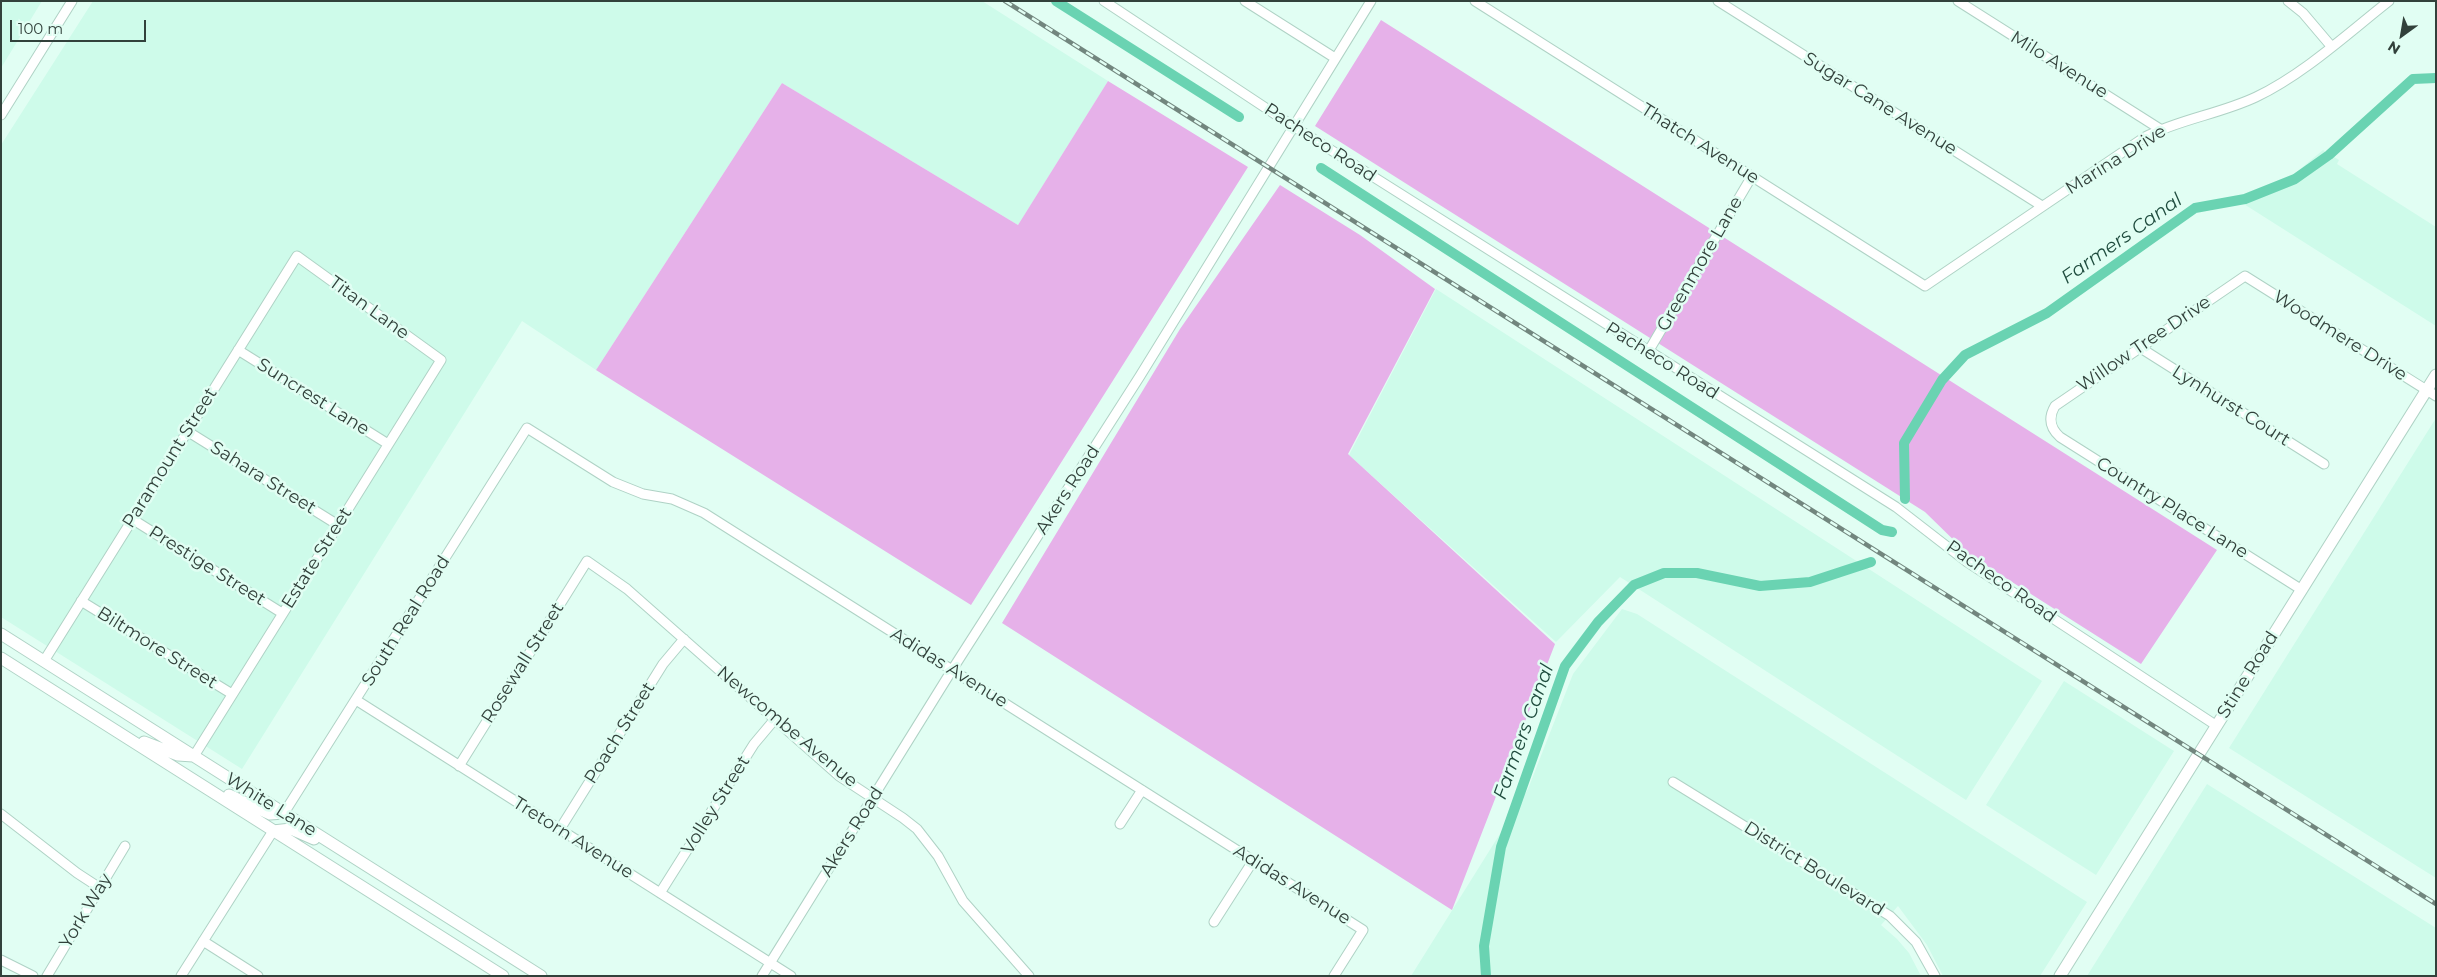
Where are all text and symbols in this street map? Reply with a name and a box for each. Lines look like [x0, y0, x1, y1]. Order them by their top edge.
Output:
scale bar [12, 10, 149, 42]
north arrow [2377, 10, 2427, 60]
text: 100 m [18, 19, 63, 38]
street label: Milo Avenue [2006, 26, 2112, 104]
text: N [2384, 37, 2404, 58]
street label: Sugar Cane Avenue [1799, 48, 1961, 160]
street label: Pacheco Road [1260, 99, 1380, 187]
street label: Thatch Avenue [1637, 99, 1763, 189]
street label: Marina Drive [2062, 121, 2170, 199]
water label: Farmers Canal [2057, 189, 2187, 289]
street label: Greenmore Lane [1653, 193, 1747, 335]
street label: Titan Lane [325, 272, 413, 344]
street label: Woodmere Drive [2269, 286, 2411, 386]
street label: Willow Tree Drive [2073, 291, 2215, 397]
street label: Pacheco Road [1601, 318, 1723, 404]
street label: Suncrest Lane [253, 354, 373, 440]
street label: Lynhurst Court [2168, 361, 2294, 451]
street label: Paramount Street [118, 384, 222, 532]
street label: Sahara Street [206, 437, 320, 519]
street label: Akers Road [1031, 441, 1105, 539]
street label: Country Place Lane [2092, 452, 2252, 564]
street label: Estate Street [277, 503, 357, 613]
street label: Prestige Street [145, 521, 269, 611]
street label: Pacheco Road [1942, 536, 2060, 628]
street label: South Real Road [357, 552, 455, 690]
street label: Rosewall Street [477, 598, 569, 728]
street label: Biltmore Street [93, 602, 221, 694]
street label: Adidas Avenue [886, 623, 1012, 713]
street label: Stine Road [2213, 628, 2283, 722]
water label: Farmers Canal [1489, 661, 1559, 803]
street label: Newcombe Avenue [712, 662, 862, 792]
street label: Poach Street [580, 678, 660, 788]
street label: Volley Street [677, 752, 755, 858]
street label: White Lane [221, 768, 321, 842]
street label: Akers Road [816, 783, 888, 881]
street label: Tretorn Avenue [509, 792, 637, 884]
street label: District Boulevard [1740, 817, 1888, 921]
street label: Adidas Avenue [1229, 840, 1355, 930]
street label: York Way [55, 870, 117, 952]

